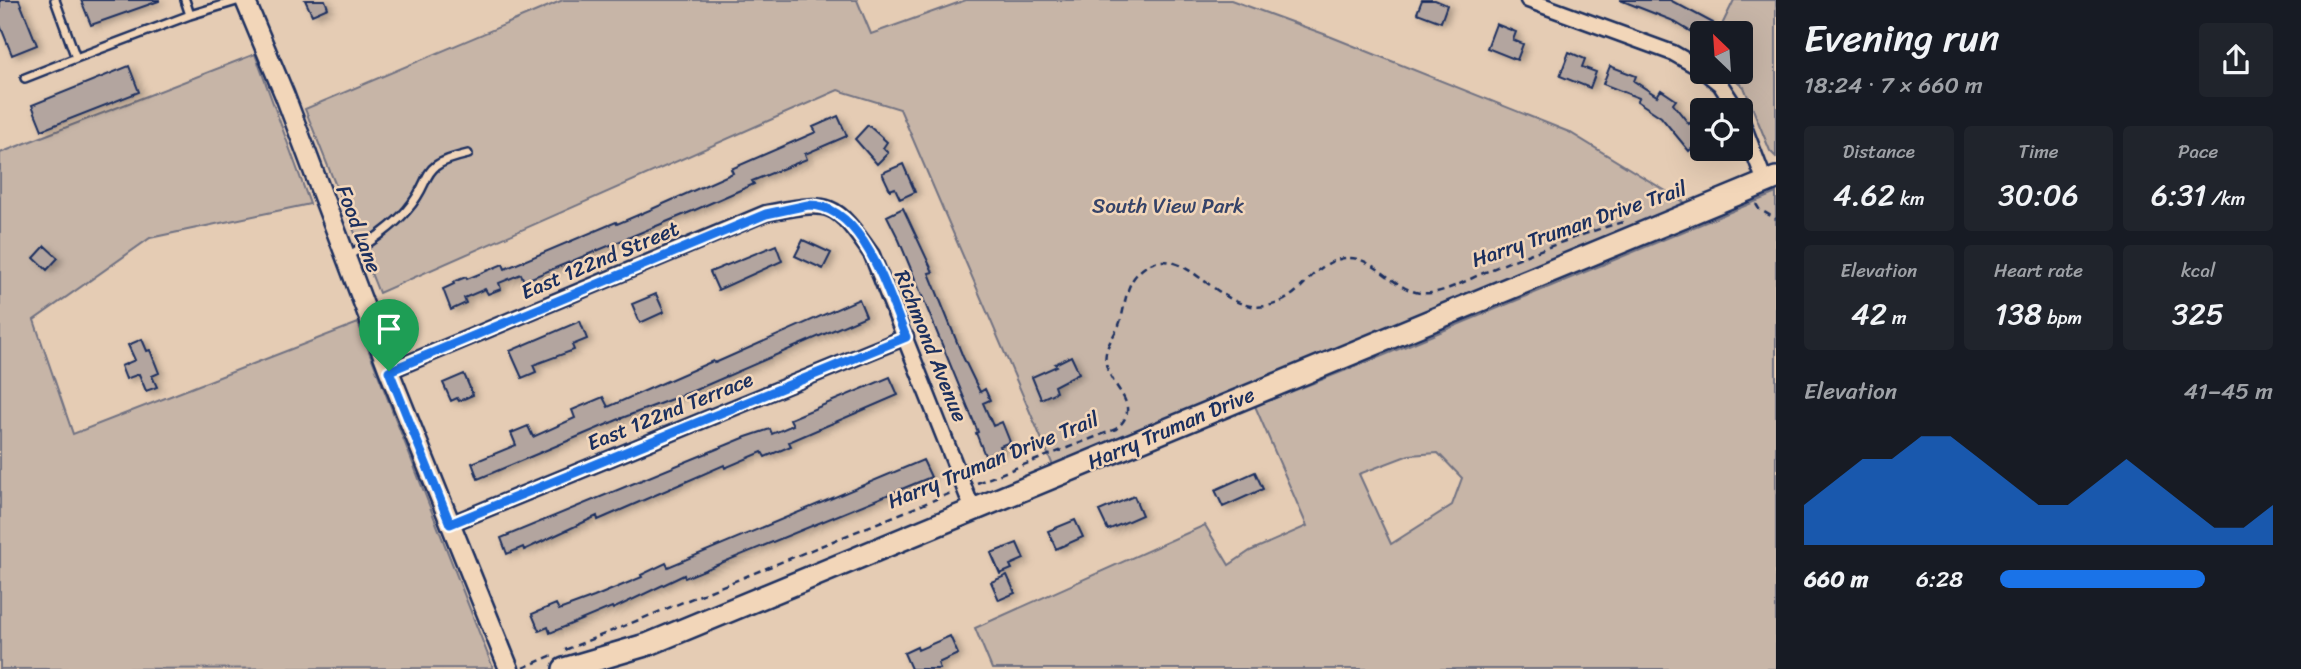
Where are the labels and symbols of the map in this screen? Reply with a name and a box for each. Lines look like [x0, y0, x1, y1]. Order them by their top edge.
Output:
north arrow [1690, 21, 1754, 84]
street label: Harry Truman Drive Trail [1466, 169, 1693, 279]
street label: Food Lane [325, 179, 393, 279]
park label: South View Park [1092, 187, 1244, 225]
street label: East 122nd Street [515, 209, 685, 311]
street label: Richmond Avenue [883, 264, 979, 428]
pin [359, 299, 419, 371]
street label: East 122nd Terrace [581, 360, 759, 462]
street label: Harry Truman Drive [1081, 375, 1261, 480]
street label: Harry Truman Drive Trail [881, 400, 1106, 520]

